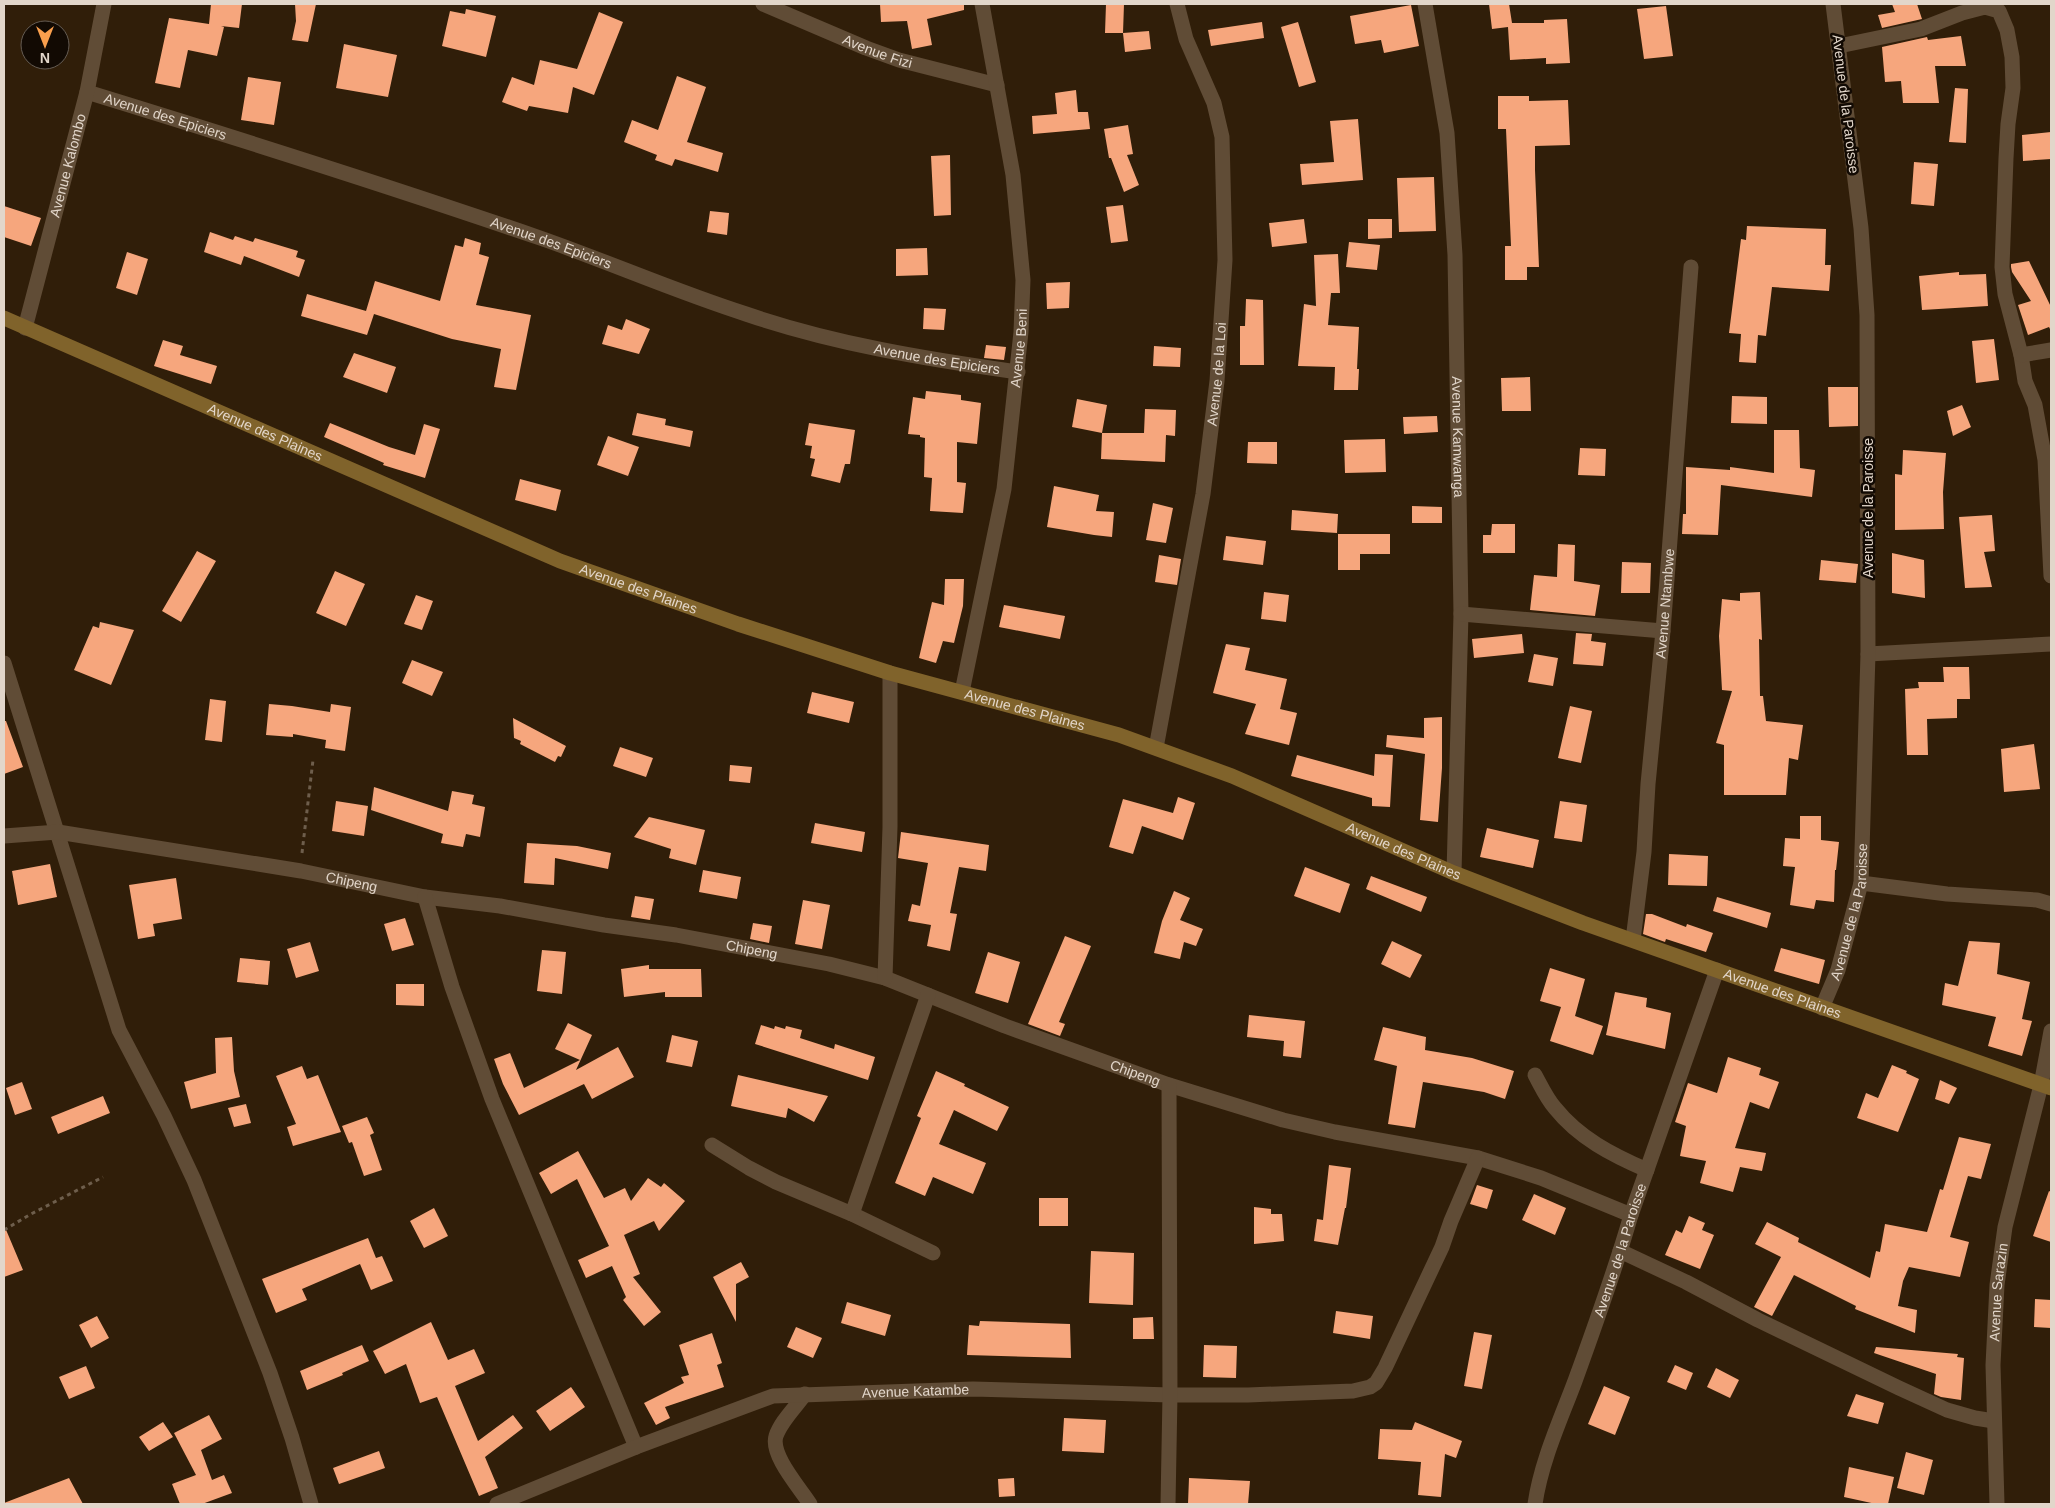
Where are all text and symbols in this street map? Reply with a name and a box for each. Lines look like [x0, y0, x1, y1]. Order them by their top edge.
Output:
north arrow [20, 20, 70, 70]
street label: Avenue Fizi [840, 31, 914, 71]
street label: Avenue de la Paroisse [1830, 34, 1862, 175]
text: N [40, 50, 50, 66]
street label: Avenue des Epiciers [102, 90, 229, 143]
street label: Avenue Kalombo [46, 112, 89, 219]
street label: Avenue des Epiciers [488, 214, 614, 272]
street label: Avenue Beni [1007, 308, 1030, 388]
street label: Avenue de la Loi [1203, 322, 1229, 427]
street label: Avenue des Epiciers [873, 340, 1001, 377]
street label: Avenue Kamwanga [1449, 376, 1467, 498]
street label: Avenue des Plaines [205, 400, 325, 464]
street label: Avenue de la Paroisse [1860, 438, 1876, 578]
street label: Avenue Ntambwe [1652, 548, 1677, 659]
street label: Avenue des Plaines [578, 561, 699, 617]
street label: Avenue des Plaines [963, 686, 1087, 733]
street label: Avenue des Plaines [1344, 819, 1463, 883]
street label: Avenue de la Paroisse [1827, 843, 1870, 983]
street label: Chipeng [324, 868, 379, 895]
street label: Chipeng [725, 937, 779, 962]
street label: Avenue des Plaines [1722, 965, 1844, 1021]
street label: Chipeng [1108, 1056, 1163, 1089]
street label: Avenue de la Paroisse [1591, 1181, 1650, 1319]
street label: Avenue Sarazin [1986, 1242, 2011, 1342]
street label: Avenue Katambe [862, 1381, 970, 1401]

